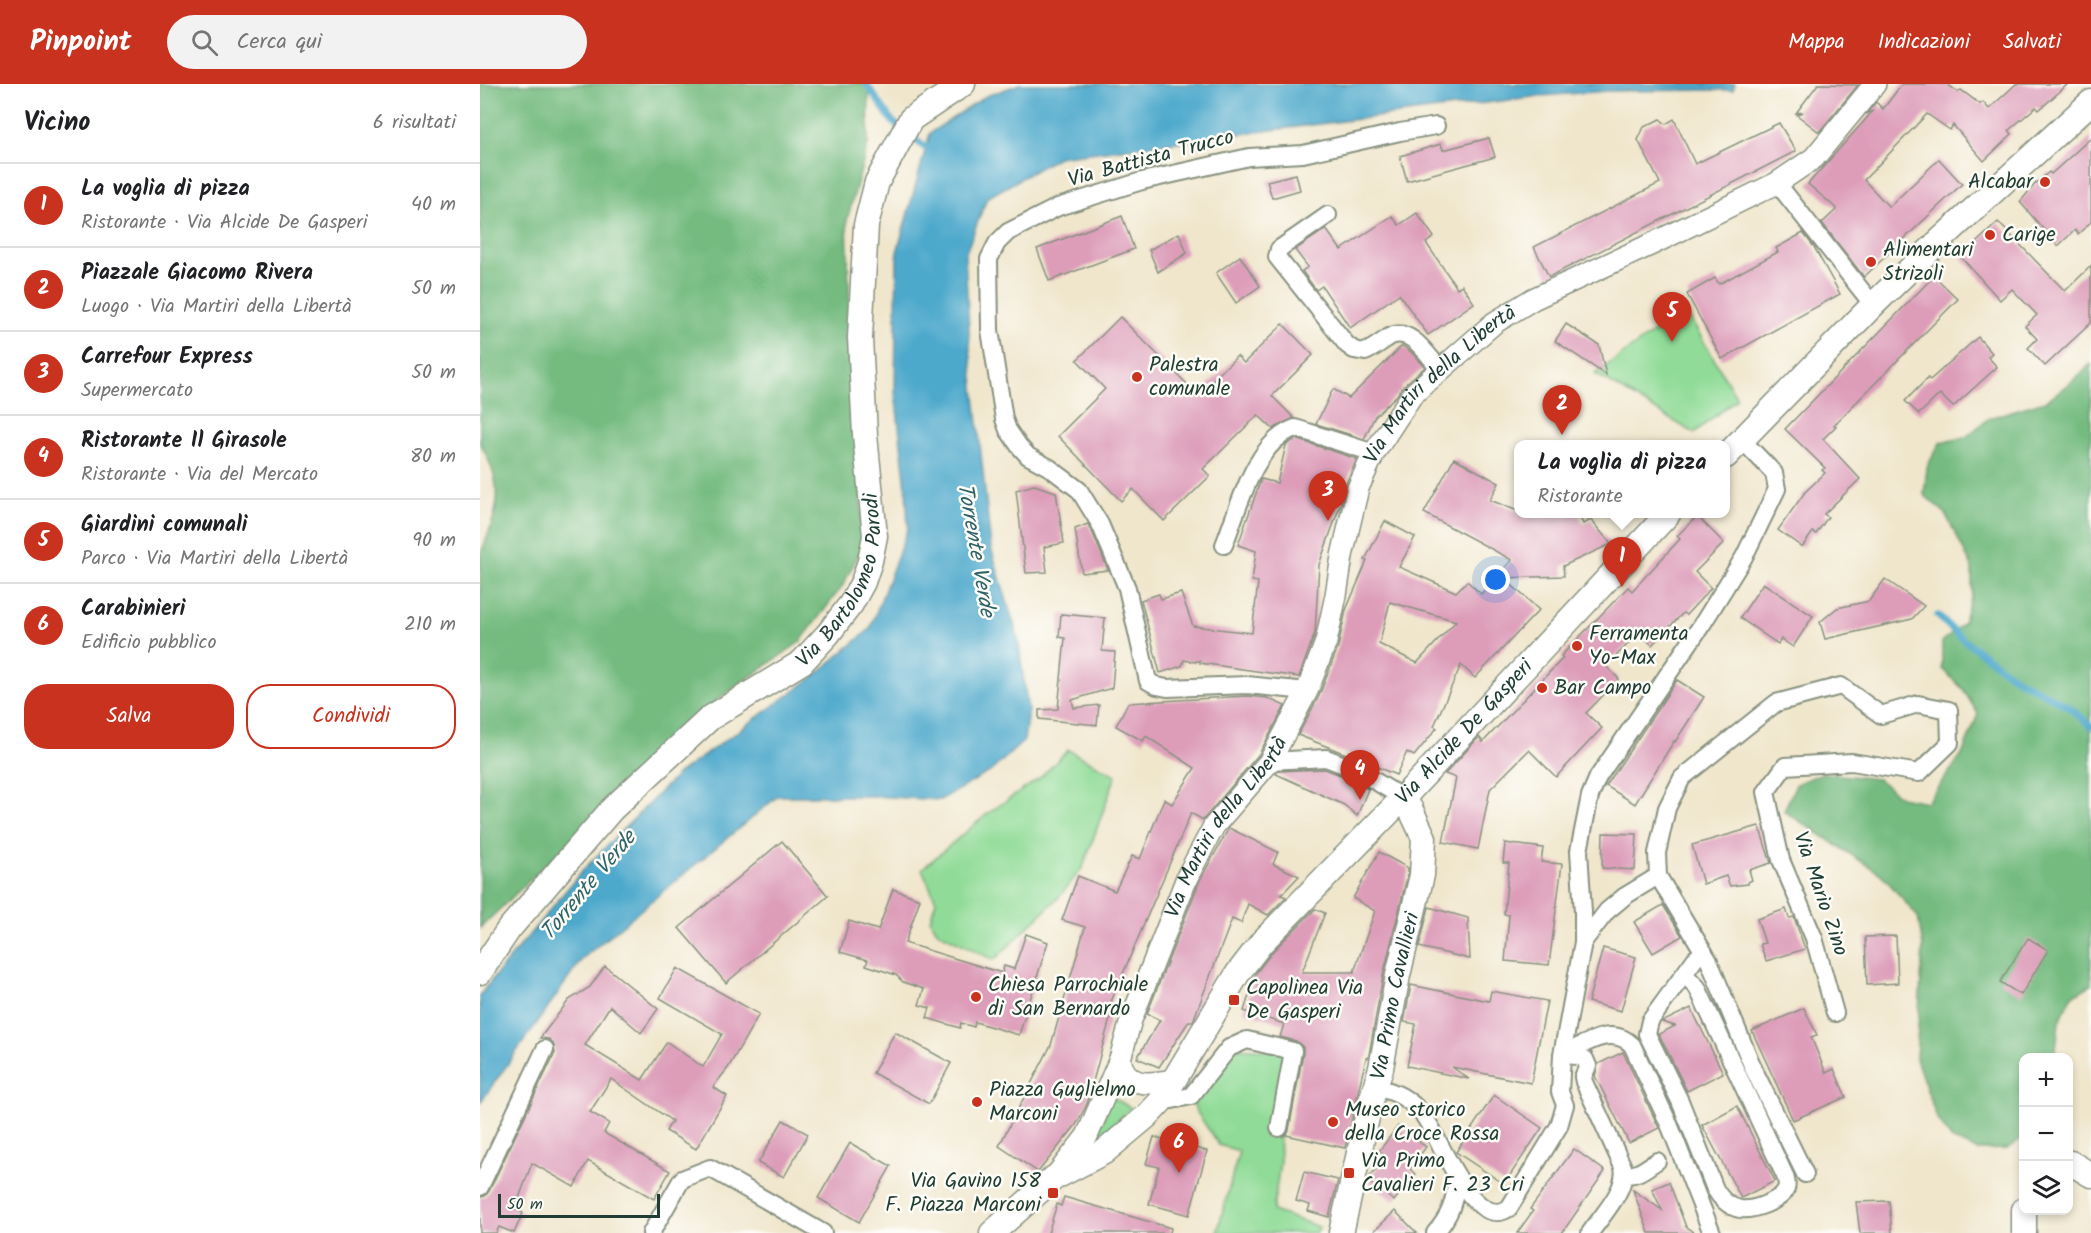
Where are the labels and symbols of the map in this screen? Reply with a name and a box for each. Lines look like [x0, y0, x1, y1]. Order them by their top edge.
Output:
street label: Via Battista Trucco [1064, 121, 1238, 197]
place label: Alcabar [1968, 166, 2034, 199]
marker: Alcabar [2038, 175, 2052, 189]
place label: Carige [2002, 219, 2056, 252]
marker: Carige [1983, 228, 1997, 242]
place label: Alimentari Strizoli [1883, 234, 1974, 291]
marker: Alimentari Strizoli [1864, 255, 1878, 269]
pin: 5 [1652, 292, 1692, 342]
street label: Via Martiri della Libertà [1355, 297, 1523, 469]
place label: Palestra comunale [1149, 349, 1231, 406]
marker: Palestra comunale [1130, 370, 1144, 384]
pin: 2 [1542, 386, 1582, 435]
pin: 3 [1308, 472, 1348, 521]
water label: Torrente Verde [946, 481, 1004, 622]
street label: Via Bartolomeo Parodi [788, 491, 892, 675]
pin: 1 [1602, 538, 1642, 587]
your location [1481, 565, 1510, 594]
place label: Ferramenta Yo-Max [1589, 618, 1689, 675]
marker: Ferramenta Yo-Max [1570, 639, 1584, 653]
street label: Via Alcide De Gasperi [1388, 651, 1542, 813]
place label: Bar Campo [1554, 672, 1651, 705]
marker: Bar Campo [1535, 681, 1549, 695]
street label: Via Martiri della Libertà [1156, 731, 1297, 923]
pin: 4 [1340, 750, 1380, 800]
water label: Torrente Verde [532, 821, 647, 949]
street label: Via Mario Zino [1783, 827, 1857, 961]
street label: Via Primo Cavallieri [1362, 908, 1429, 1084]
place label: Chiesa Parrochiale di San Bernardo [988, 969, 1149, 1026]
place label: Capolinea Via De Gasperi [1246, 972, 1363, 1029]
marker: Chiesa Parrochiale di San Bernardo [969, 990, 983, 1004]
marker: Capolinea Via De Gasperi [1227, 993, 1241, 1007]
place label: Piazza Guglielmo Marconi [989, 1074, 1136, 1131]
place label: Museo storico della Croce Rossa [1345, 1094, 1499, 1151]
marker: Piazza Guglielmo Marconi [970, 1095, 984, 1109]
marker: Museo storico della Croce Rossa [1326, 1115, 1340, 1129]
pin: 6 [1160, 1124, 1198, 1173]
place label: Via Primo Cavalieri F. 23 Cri [1361, 1145, 1525, 1202]
place label: Via Gavino 158 F. Piazza Marconi [885, 1165, 1042, 1222]
marker: Via Primo Cavalieri F. 23 Cri [1342, 1166, 1356, 1180]
marker: Via Gavino 158 F. Piazza Marconi [1046, 1186, 1060, 1200]
scale bar [498, 1191, 660, 1218]

